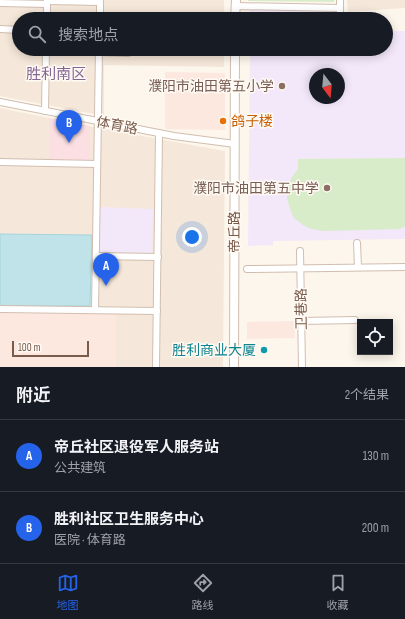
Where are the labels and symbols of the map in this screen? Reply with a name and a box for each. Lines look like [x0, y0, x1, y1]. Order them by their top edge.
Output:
district label: 胜利南区 [26, 65, 86, 84]
north arrow [309, 68, 345, 104]
place label: 濮阳市油田第五小学 [148, 78, 274, 95]
marker: 濮阳市油田第五小学 [277, 81, 287, 91]
pin: B [56, 110, 82, 143]
street label: 体育路 [95, 113, 139, 138]
place label: 鸽子楼 [231, 113, 273, 130]
marker: 鸽子楼 [218, 116, 228, 126]
place label: 濮阳市油田第五中学 [193, 180, 319, 197]
marker: 濮阳市油田第五中学 [322, 183, 332, 193]
street label: 帝丘路 [226, 211, 243, 253]
your location [182, 227, 202, 247]
pin: A [93, 253, 119, 286]
street label: 卫巷路 [293, 288, 310, 330]
scale bar [12, 339, 89, 358]
place label: 胜利商业大厦 [172, 342, 256, 359]
marker: 胜利商业大厦 [259, 345, 269, 355]

